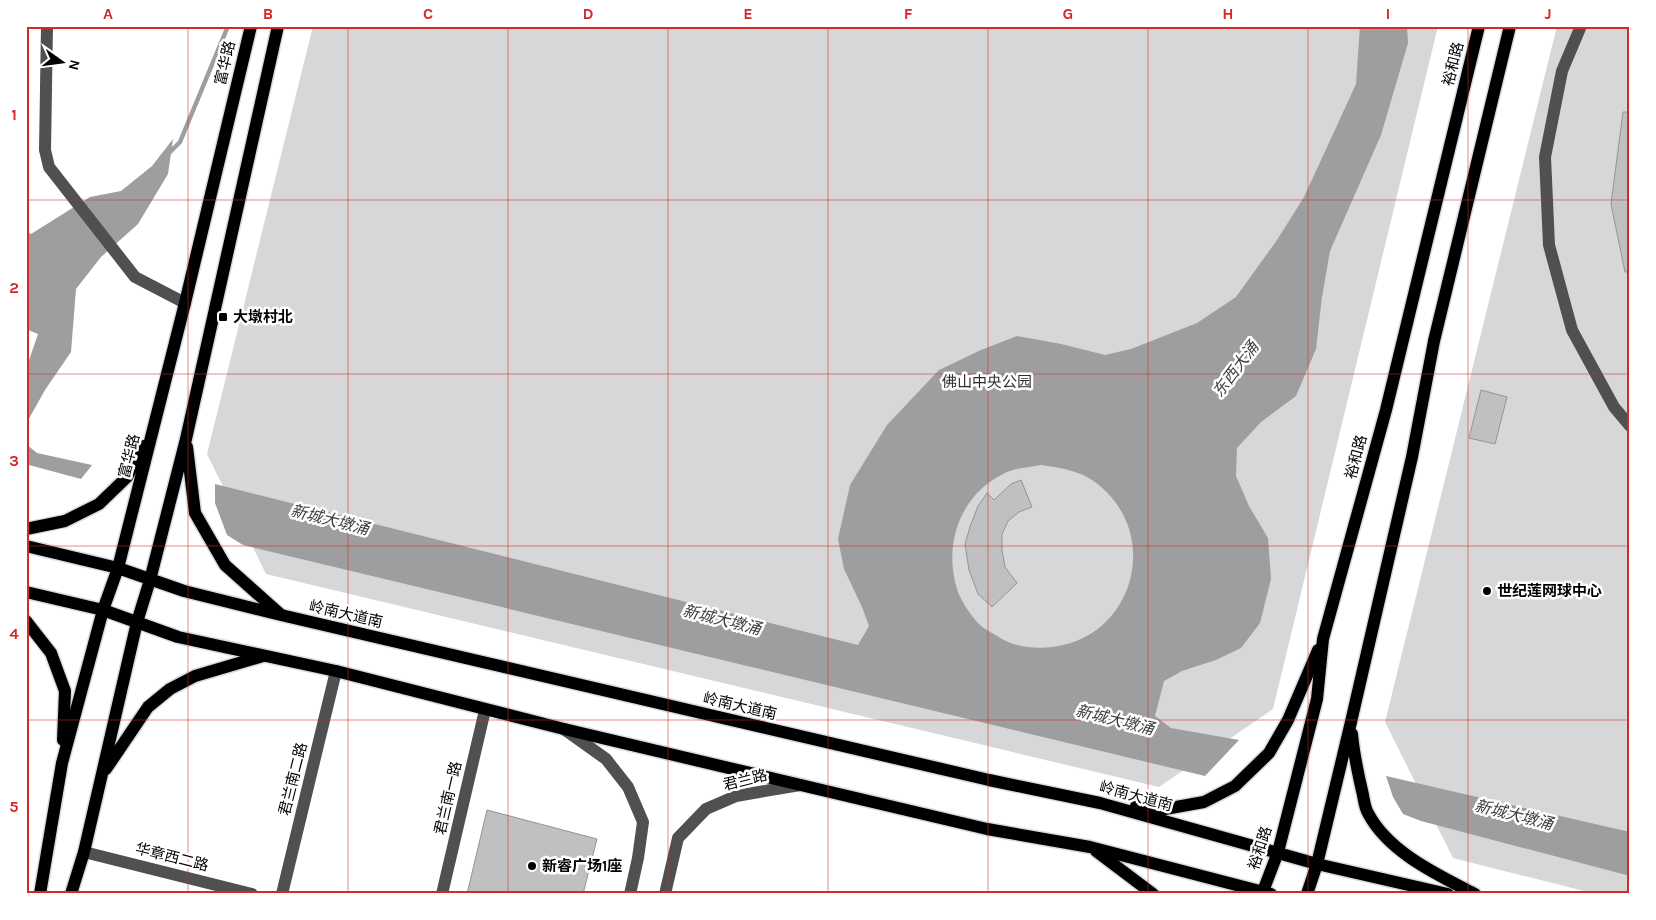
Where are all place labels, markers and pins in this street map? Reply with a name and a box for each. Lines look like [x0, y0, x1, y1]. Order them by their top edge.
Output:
place label: 大墩村北 [233, 308, 293, 326]
marker: 大墩村北 [217, 311, 229, 323]
place label: 世纪莲网球中心 [1497, 582, 1602, 600]
marker: 世纪莲网球中心 [1481, 585, 1493, 597]
place label: 新睿广场1座 [542, 857, 622, 875]
marker: 新睿广场1座 [526, 860, 538, 872]

